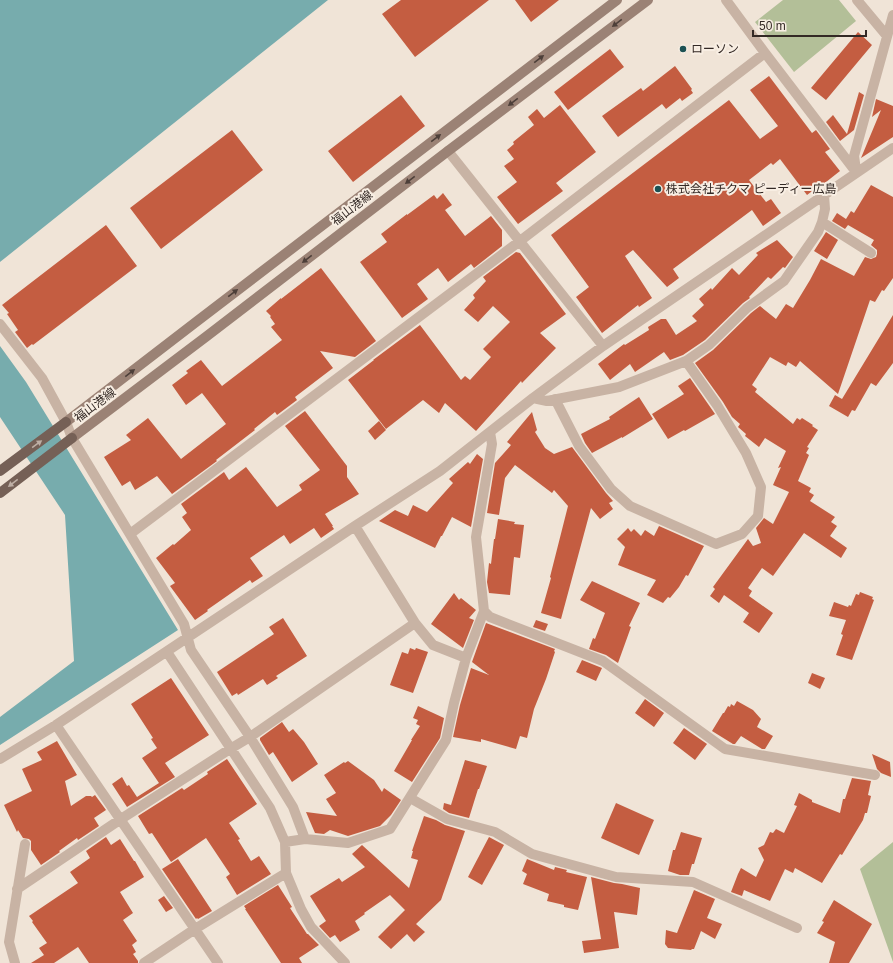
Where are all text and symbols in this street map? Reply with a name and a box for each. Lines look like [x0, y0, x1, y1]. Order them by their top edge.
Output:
scale bar [753, 12, 866, 38]
one-way arrow [612, 19, 622, 27]
text: 50 m [759, 19, 786, 33]
place label: ローソン [691, 42, 739, 56]
marker: ローソン [678, 44, 688, 54]
one-way arrow [534, 55, 545, 63]
one-way arrow [508, 97, 519, 106]
one-way arrow [431, 134, 442, 142]
one-way arrow [404, 176, 415, 184]
place label: 株式会社チクマ ピーディー広島 [666, 182, 837, 196]
marker: 株式会社チクマ ピーディー広島 [653, 184, 663, 194]
street label: 福山港線 [329, 188, 375, 228]
one-way arrow [301, 255, 312, 264]
one-way arrow [227, 289, 238, 298]
one-way arrow [124, 368, 135, 377]
street label: 福山港線 [72, 385, 118, 425]
one-way arrow [32, 440, 42, 448]
one-way arrow [7, 479, 18, 488]

